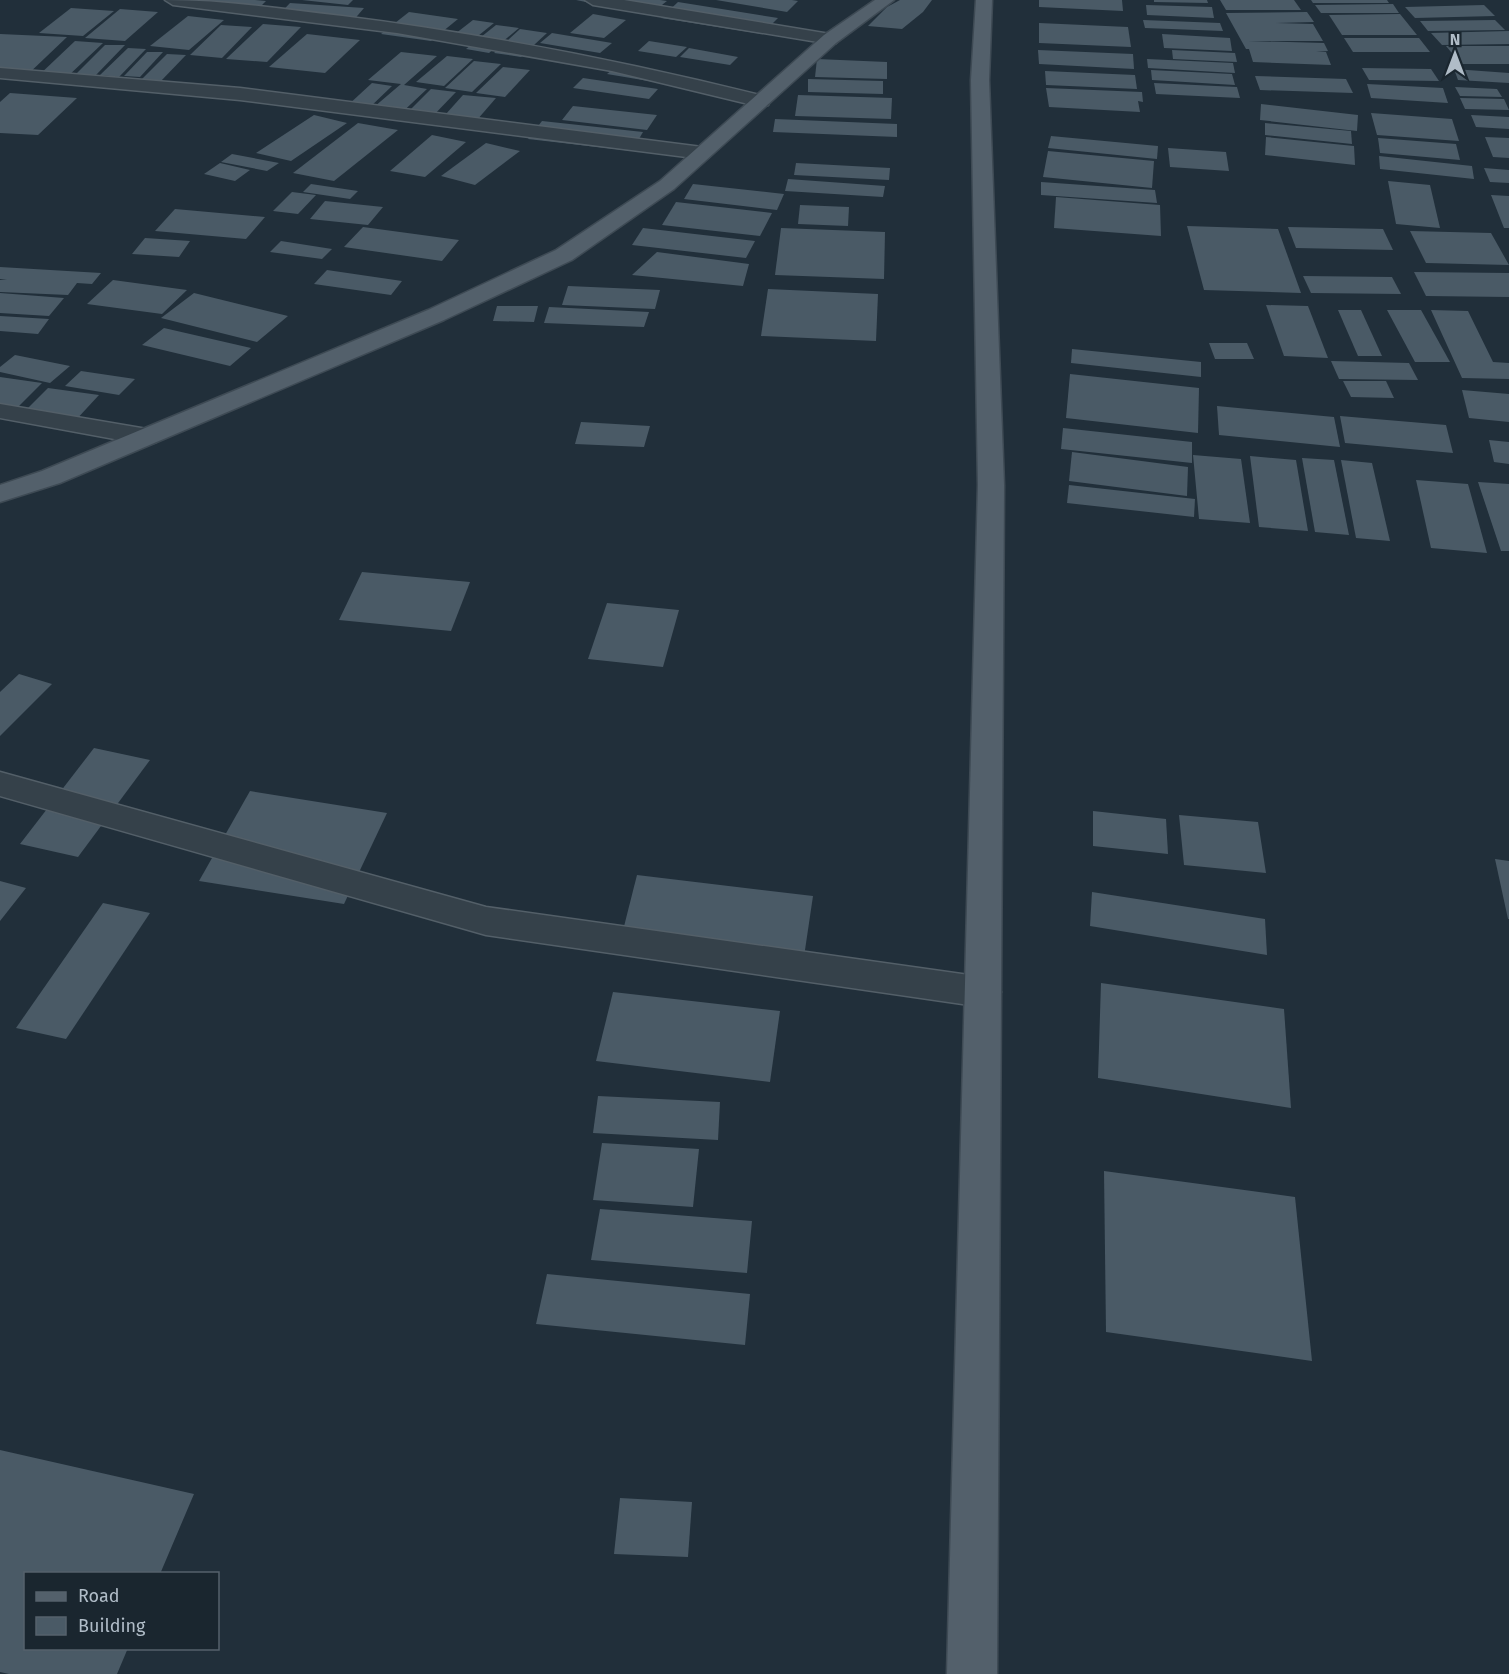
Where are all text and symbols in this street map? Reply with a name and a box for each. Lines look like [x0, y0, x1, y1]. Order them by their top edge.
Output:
north arrow [1425, 24, 1485, 84]
text: N [1450, 30, 1460, 49]
legend [24, 1572, 219, 1650]
text: Road [78, 1585, 120, 1607]
text: Building [78, 1615, 146, 1637]

